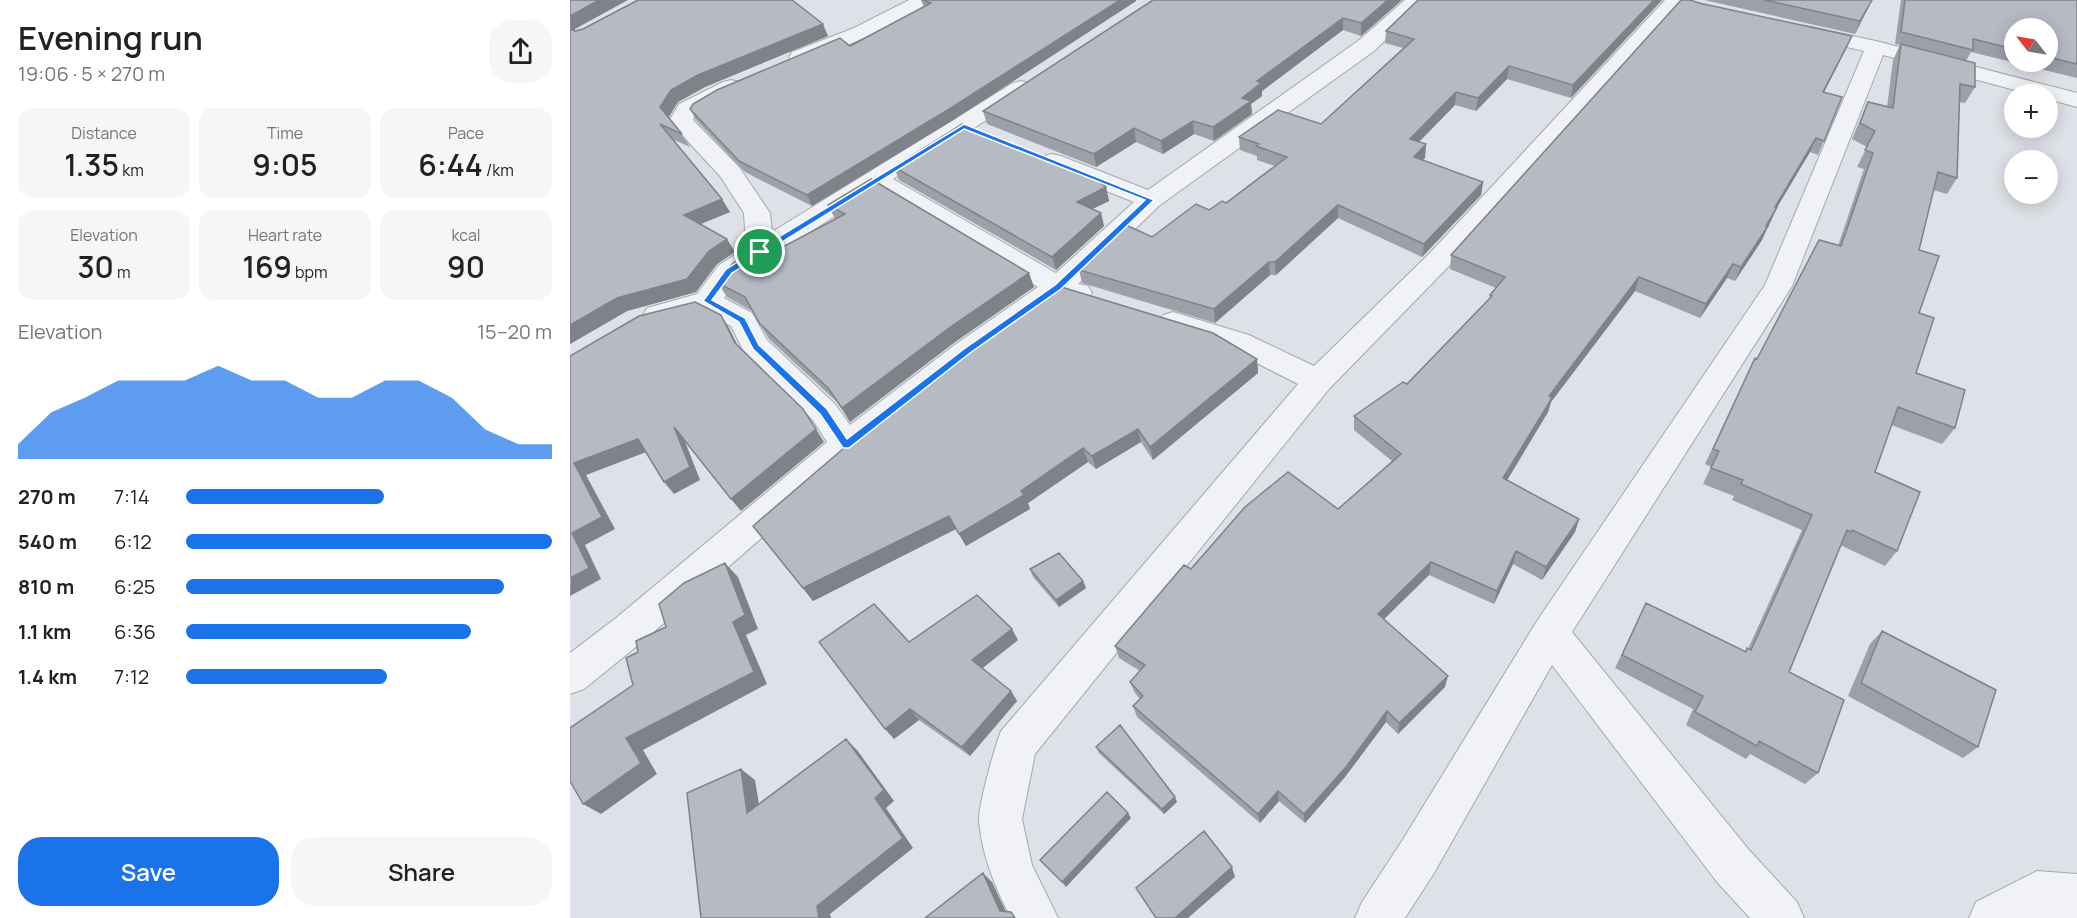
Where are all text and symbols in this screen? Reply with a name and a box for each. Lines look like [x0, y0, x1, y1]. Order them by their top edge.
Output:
text: Evening run [18, 15, 203, 60]
north arrow [2004, 18, 2058, 72]
map controls [2004, 18, 2058, 204]
button: share [489, 20, 552, 83]
text: 19:06 · 5 × 270 m [18, 60, 165, 87]
button: + [2004, 84, 2058, 138]
text: Distance [71, 122, 137, 144]
text: Time [267, 122, 303, 144]
text: Pace [448, 122, 484, 144]
text: 1.35 [64, 144, 119, 185]
text: 9:05 [252, 144, 318, 185]
text: 6:44 [418, 144, 483, 185]
button: − [2004, 150, 2058, 204]
text: km [119, 159, 144, 181]
text: /km [483, 159, 514, 181]
text: Elevation [70, 224, 138, 246]
text: Heart rate [248, 224, 322, 246]
text: kcal [451, 224, 481, 246]
pin [734, 226, 785, 277]
icon: arrive [743, 235, 776, 268]
text: 30 [77, 246, 114, 287]
text: 169 [242, 246, 292, 287]
text: 90 [447, 246, 485, 287]
text: m [114, 261, 131, 283]
text: bpm [292, 261, 328, 283]
text: Elevation [18, 318, 102, 345]
text: 15–20 m [477, 318, 552, 345]
text: 270 m [18, 483, 76, 510]
text: 7:14 [114, 483, 150, 510]
text: 540 m [18, 528, 77, 555]
text: 6:12 [114, 528, 152, 555]
text: 810 m [18, 573, 74, 600]
text: 6:25 [114, 573, 155, 600]
text: 1.1 km [18, 618, 71, 645]
text: 6:36 [114, 618, 156, 645]
text: 1.4 km [18, 663, 77, 690]
text: 7:12 [114, 663, 149, 690]
button: Save [18, 837, 279, 906]
button: Share [291, 837, 552, 906]

